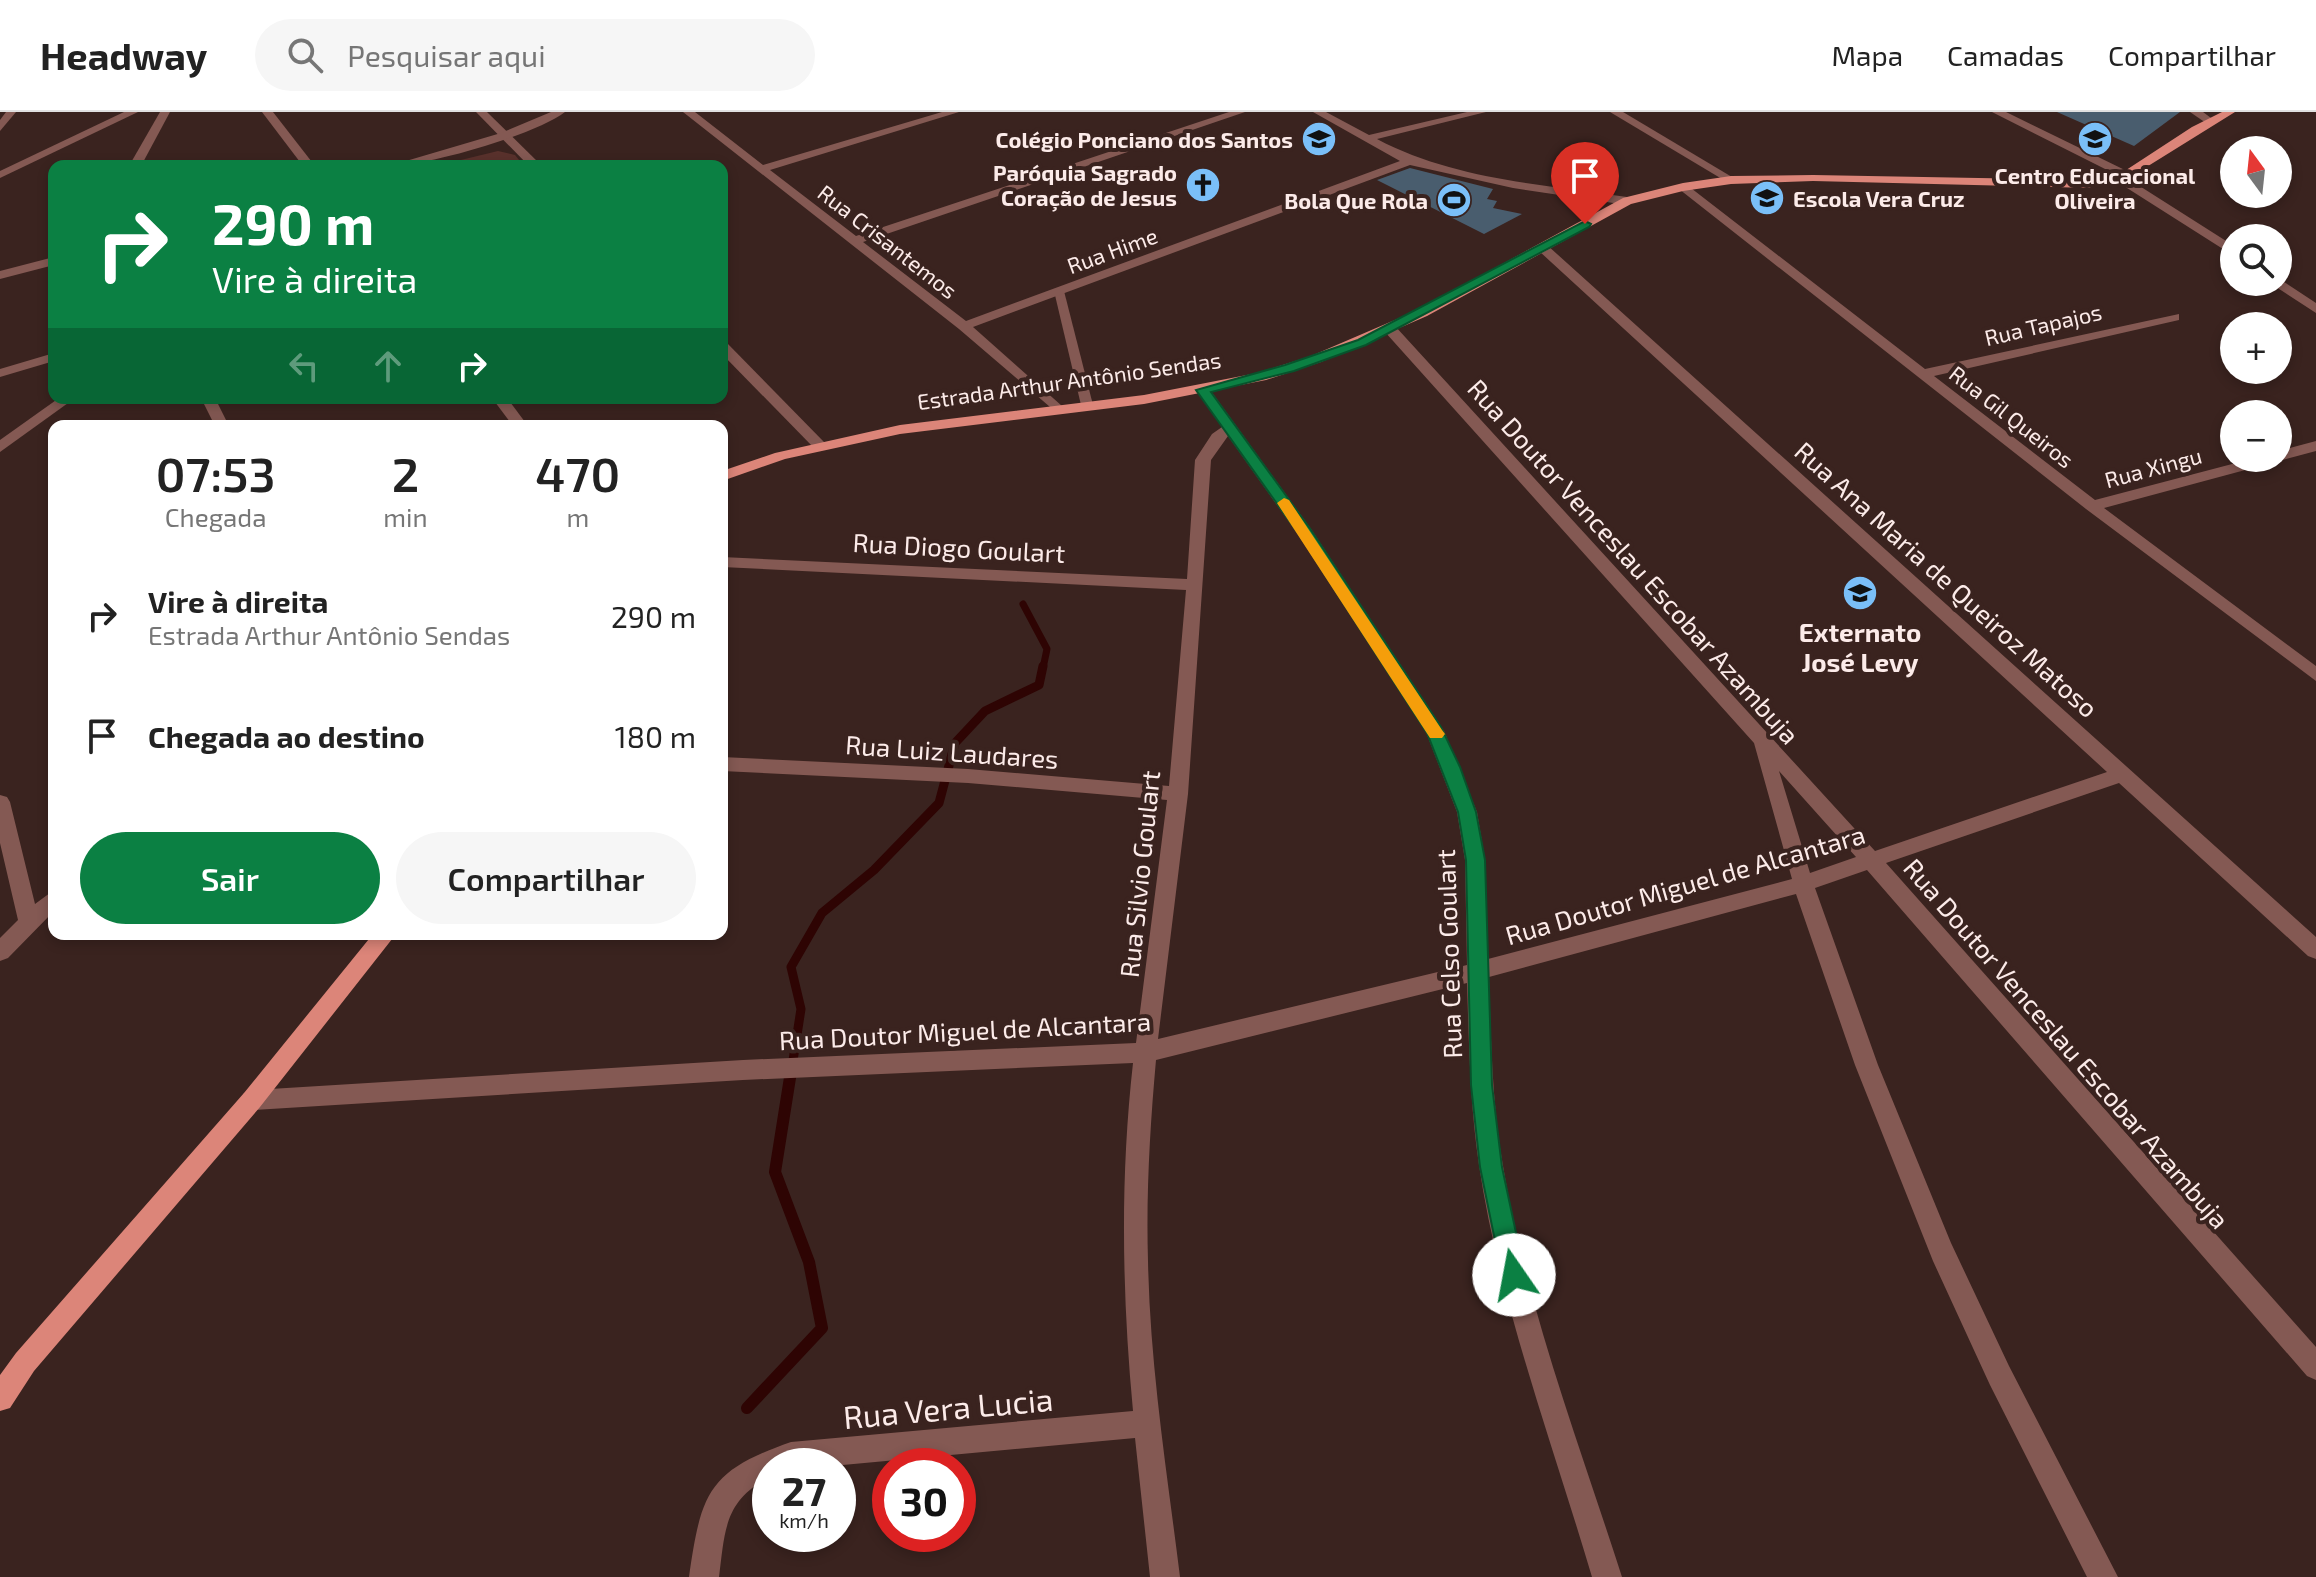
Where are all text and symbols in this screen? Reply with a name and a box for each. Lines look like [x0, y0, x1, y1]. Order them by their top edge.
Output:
search box [255, 19, 815, 91]
text: Headway [40, 32, 207, 78]
icon: search [283, 33, 327, 77]
text: Pesquisar aqui [347, 37, 546, 73]
text: Mapa [1832, 38, 1903, 72]
text: Camadas [1947, 38, 2064, 72]
text: Compartilhar [2108, 38, 2276, 72]
school or university icon: Colégio Ponciano dos Santos [1300, 120, 1338, 158]
school or university icon: Centro Educacional Oliveira [2076, 120, 2114, 158]
place label: Colégio Ponciano dos Santos [995, 126, 1293, 152]
north arrow [2220, 136, 2292, 208]
map controls [2220, 136, 2292, 472]
pin [1551, 142, 1619, 224]
icon: arrive [1563, 154, 1607, 198]
place label: Paróquia Sagrado Coração de Jesus [993, 159, 1177, 212]
place label: Centro Educacional Oliveira [1995, 162, 2196, 213]
church icon: Paróquia Sagrado Coração de Jesus [1184, 166, 1222, 204]
street label: Rua Crisantemos [813, 179, 963, 303]
school or university icon: Escola Vera Cruz [1748, 179, 1786, 217]
sports icon: Bola Que Rola [1435, 181, 1473, 219]
place label: Escola Vera Cruz [1793, 185, 1965, 211]
place label: Bola Que Rola [1284, 187, 1428, 214]
text: 290 m [212, 189, 374, 256]
icon: right [80, 192, 184, 296]
street label: Rua Hime [1063, 222, 1161, 278]
button: search [2220, 224, 2292, 296]
text: Vire à direita [212, 257, 417, 300]
street label: Rua Tapajos [1982, 298, 2104, 351]
button: + [2220, 312, 2292, 384]
icon: left [282, 344, 326, 388]
icon: ahead [366, 344, 410, 388]
icon: right [450, 344, 494, 388]
street label: Estrada Arthur Antônio Sendas [915, 346, 1223, 414]
street label: Rua Gil Queiros [1944, 360, 2079, 473]
street label: Rua Doutor Venceslau Escobar Azambuja [1462, 372, 1806, 750]
button: − [2220, 400, 2292, 472]
street label: Rua Ana Maria de Queiroz Matoso [1789, 435, 2105, 723]
street label: Rua Xingu [2102, 442, 2204, 492]
text: 07:53 [156, 444, 276, 502]
text: 2 [392, 444, 419, 502]
text: 470 [535, 444, 620, 502]
text: Chegada [165, 501, 266, 532]
text: min [383, 501, 428, 532]
text: m [566, 501, 589, 532]
street label: Rua Diogo Goulart [852, 526, 1066, 568]
school or university icon: Externato José Levy [1841, 574, 1879, 612]
text: Vire à direita [148, 583, 328, 619]
icon: right [80, 594, 124, 638]
text: 290 m [611, 598, 696, 634]
place label: Externato José Levy [1799, 616, 1921, 678]
text: Estrada Arthur Antônio Sendas [148, 619, 510, 650]
icon: arrive [80, 714, 124, 758]
text: Chegada ao destino [148, 718, 425, 754]
text: 180 m [615, 718, 696, 754]
street label: Rua Luiz Laudares [844, 728, 1060, 774]
street label: Rua Silvio Goulart [1113, 769, 1165, 979]
street label: Rua Doutor Miguel de Alcantara [1502, 818, 1868, 950]
button: Sair [80, 832, 380, 924]
button: Compartilhar [396, 832, 696, 924]
street label: Rua Celso Goulart [1429, 849, 1467, 1059]
street label: Rua Doutor Venceslau Escobar Azambuja [1898, 852, 2236, 1234]
street label: Rua Doutor Miguel de Alcantara [778, 1005, 1152, 1055]
position arrow [1472, 1233, 1556, 1317]
street label: Rua Vera Lucia [841, 1379, 1055, 1435]
speed limit sign: 30 [872, 1448, 976, 1552]
text: 27 [782, 1466, 826, 1514]
text: km/h [779, 1508, 829, 1532]

